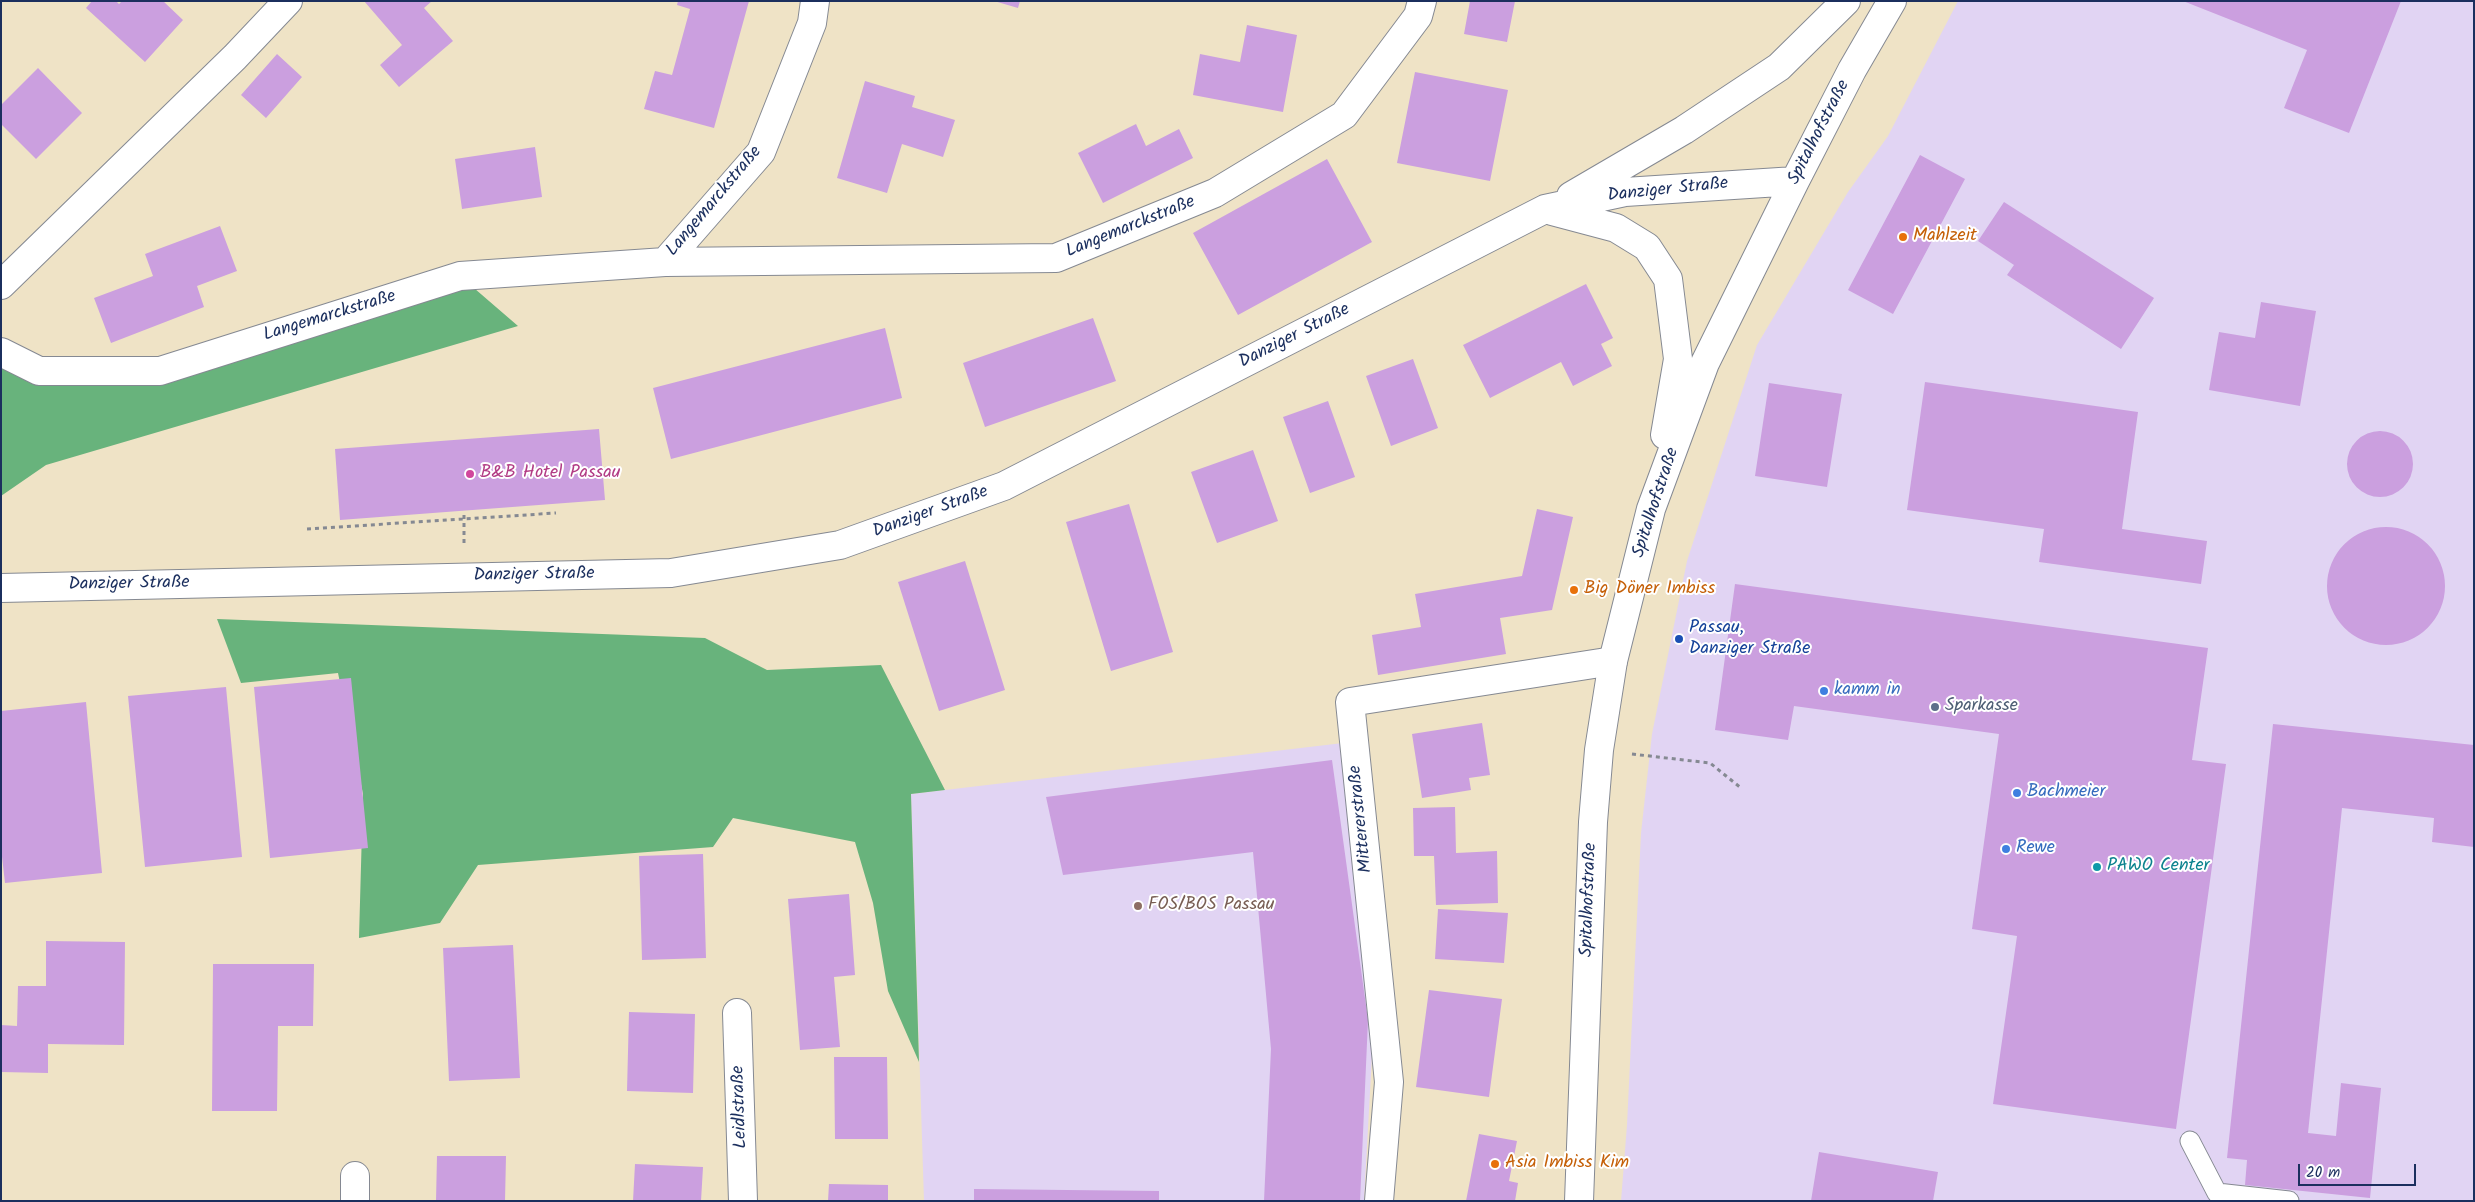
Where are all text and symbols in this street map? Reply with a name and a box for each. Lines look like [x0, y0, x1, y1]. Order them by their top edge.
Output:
street label: Spitalhofstraße [1784, 77, 1856, 189]
street label: Langemarckstraße [663, 142, 767, 262]
street label: Danziger Straße [1607, 174, 1729, 208]
street label: Langemarckstraße [1063, 192, 1199, 264]
place label: Mahlzeit [1913, 226, 1977, 248]
marker: Mahlzeit [1897, 231, 1909, 243]
street label: Langemarckstraße [261, 287, 399, 347]
street label: Danziger Straße [1236, 300, 1354, 374]
street label: Spitalhofstraße [1629, 445, 1685, 561]
place label: B&B Hotel Passau [480, 463, 620, 485]
marker: B&B Hotel Passau [464, 468, 476, 480]
street label: Danziger Straße [870, 482, 992, 544]
street label: Danziger Straße [473, 564, 595, 588]
street label: Danziger Straße [68, 573, 190, 597]
place label: Big Döner Imbiss [1584, 579, 1715, 601]
marker: Big Döner Imbiss [1568, 584, 1580, 596]
place label: Passau, Danziger Straße [1689, 618, 1810, 660]
marker: Passau, Danziger Straße [1673, 633, 1685, 645]
place label: kamm in [1834, 680, 1901, 702]
marker: kamm in [1818, 685, 1830, 697]
place label: Sparkasse [1945, 696, 2018, 718]
marker: Sparkasse [1929, 701, 1941, 713]
street label: Mittererstraße [1346, 764, 1378, 874]
place label: Bachmeier [2027, 782, 2105, 804]
marker: Bachmeier [2011, 787, 2023, 799]
place label: Rewe [2016, 838, 2055, 860]
street label: Spitalhofstraße [1577, 842, 1603, 958]
marker: Rewe [2000, 843, 2012, 855]
place label: PAWO Center [2107, 856, 2210, 878]
marker: PAWO Center [2091, 861, 2103, 873]
place label: FOS/BOS Passau [1148, 895, 1274, 917]
marker: FOS/BOS Passau [1132, 900, 1144, 912]
street label: Leidlstraße [729, 1065, 753, 1149]
place label: Asia Imbiss Kim [1505, 1153, 1629, 1175]
scale bar [2300, 1154, 2418, 1186]
marker: Asia Imbiss Kim [1489, 1158, 1501, 1170]
text: 20 m [2306, 1161, 2340, 1185]

